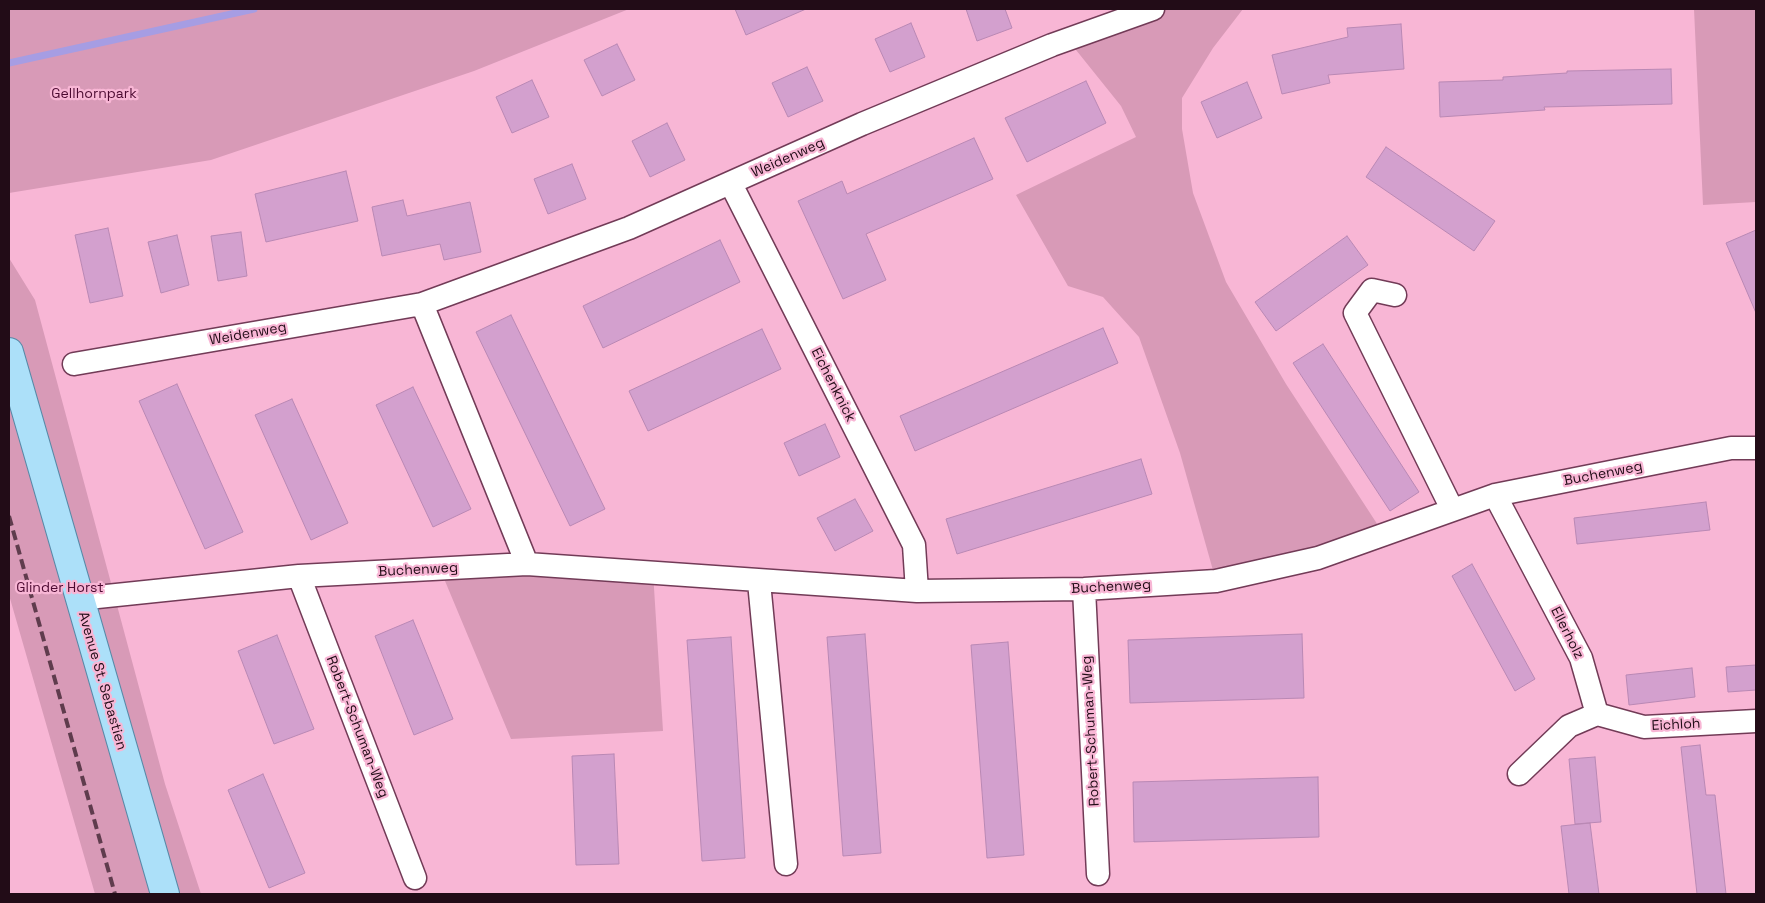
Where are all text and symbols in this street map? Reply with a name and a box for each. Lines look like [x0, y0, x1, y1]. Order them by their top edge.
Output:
park label: Gellhornpark [51, 86, 137, 102]
street label: Weidenweg [749, 134, 827, 182]
street label: Weidenweg [208, 319, 288, 349]
street label: Eichenknick [807, 345, 859, 425]
street label: Buchenweg [1562, 458, 1644, 490]
street label: Buchenweg [378, 560, 458, 580]
street label: Buchenweg [1071, 577, 1151, 597]
park label: Glinder Horst [16, 580, 104, 596]
street label: Ellerholz [1547, 604, 1587, 662]
street label: Avenue St. Sebastien [74, 610, 130, 752]
street label: Robert-Schuman-Weg [322, 654, 392, 800]
street label: Robert-Schuman-Weg [1079, 655, 1103, 807]
street label: Eichloh [1651, 715, 1701, 735]

